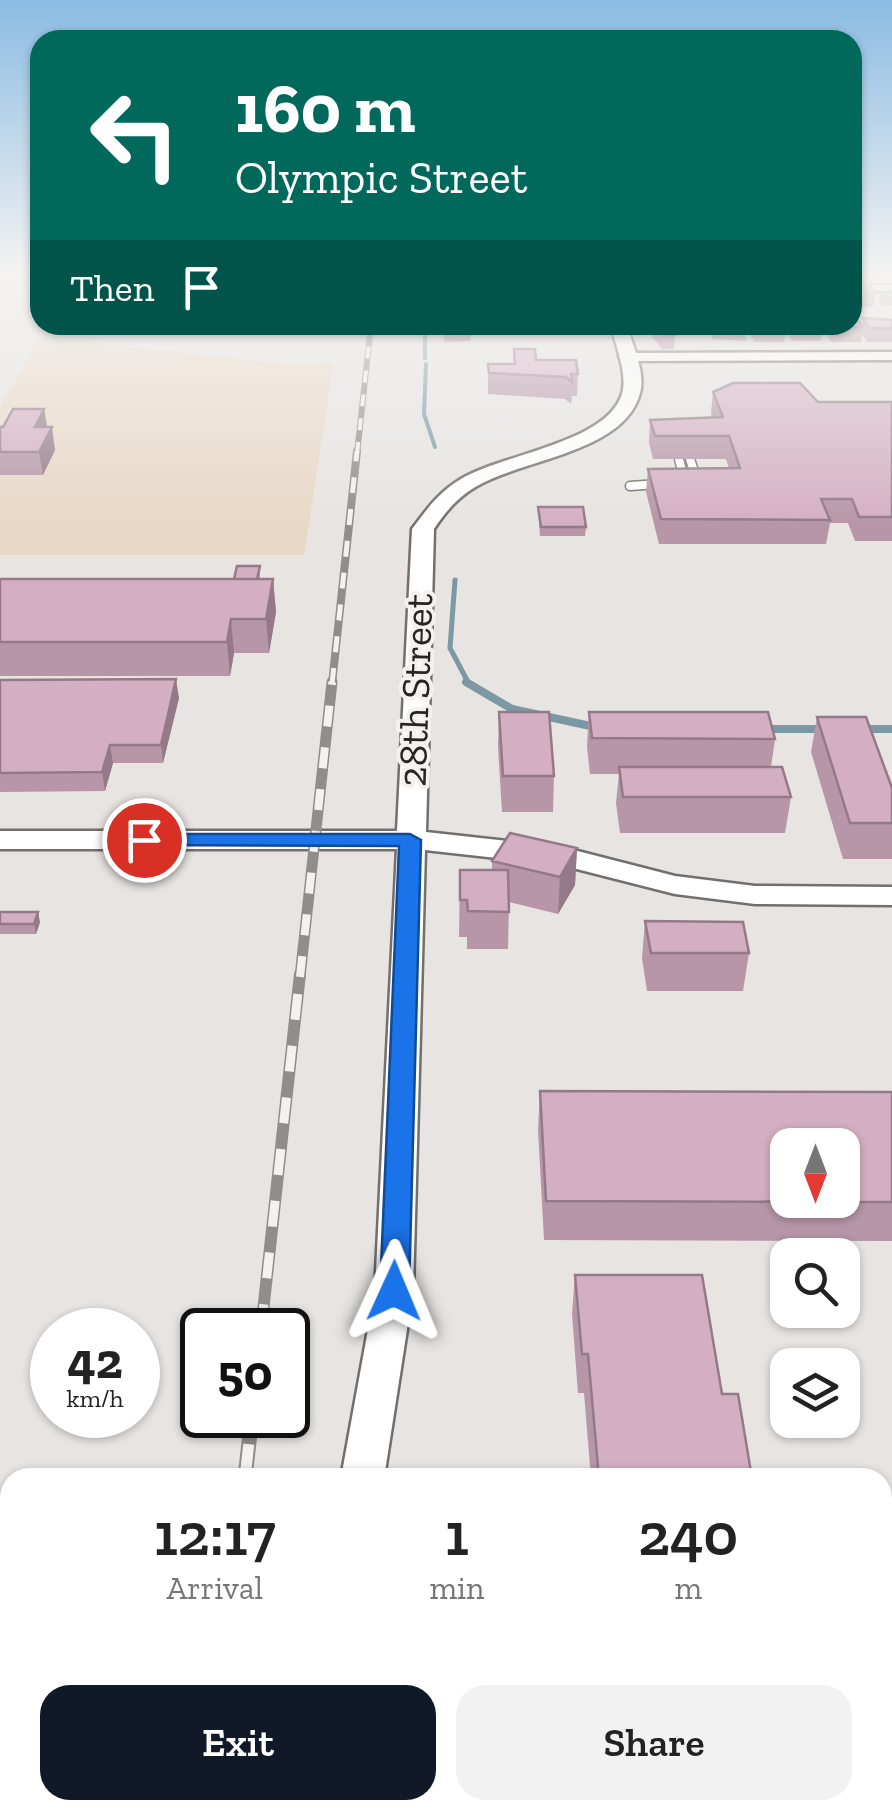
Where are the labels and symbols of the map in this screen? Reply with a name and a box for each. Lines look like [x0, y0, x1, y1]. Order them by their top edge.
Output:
street label: 28th Street [388, 592, 442, 788]
pin [102, 798, 187, 883]
north arrow [770, 1128, 860, 1218]
position arrow [342, 1239, 446, 1343]
speed limit sign: 50 [180, 1308, 310, 1438]

